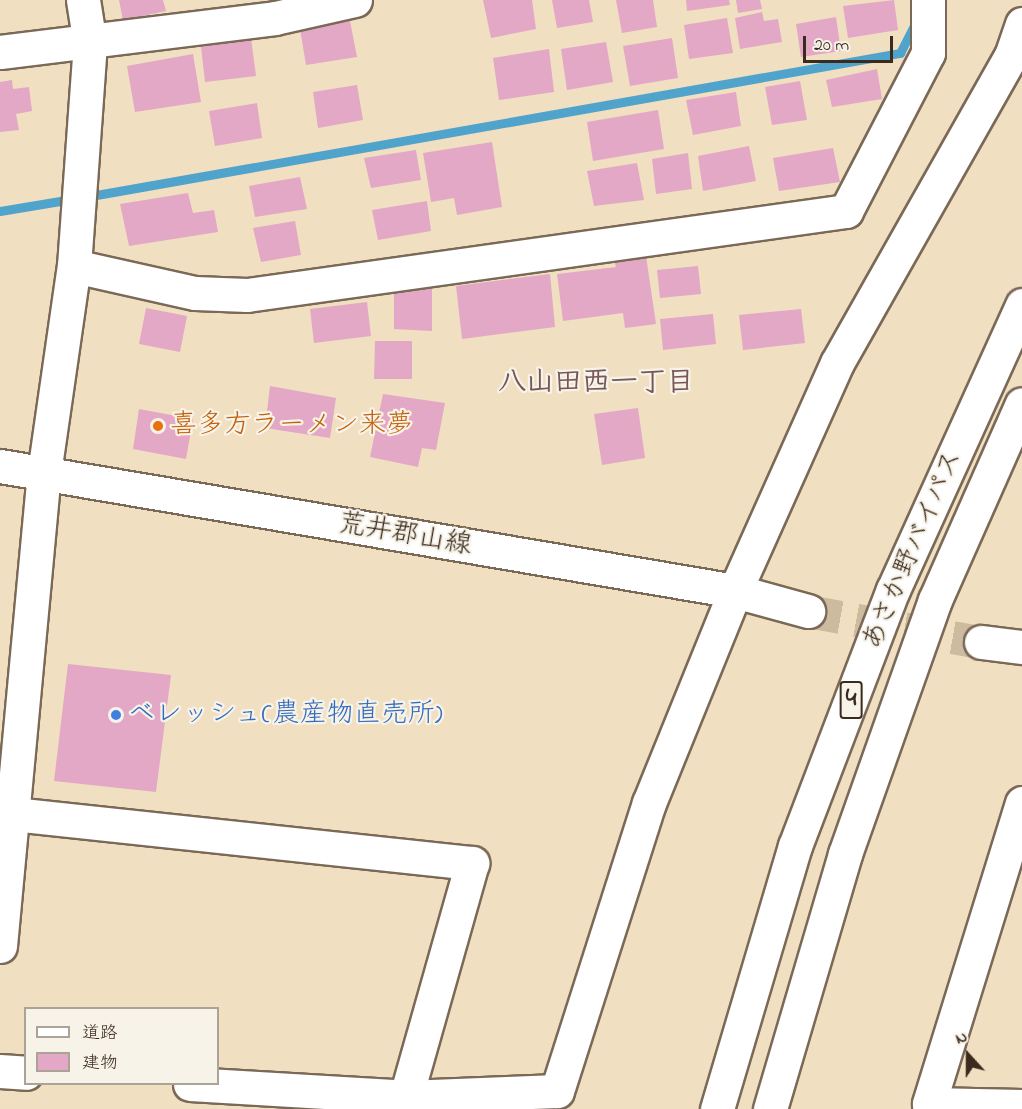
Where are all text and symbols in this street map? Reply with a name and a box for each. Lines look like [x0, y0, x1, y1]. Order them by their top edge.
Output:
scale bar [806, 24, 896, 62]
text: 20 m [814, 33, 849, 59]
district label: 八山田西一丁目 [498, 367, 694, 401]
place label: 喜多方ラーメン来夢 [170, 410, 413, 442]
marker: 喜多方ラーメン来夢 [151, 419, 165, 433]
street label: あさか野バイパス [856, 444, 970, 656]
street label: 荒井郡山線 [336, 507, 474, 563]
road number: 4 [839, 677, 863, 723]
place label: ベレッシュ(農産物直売所) [128, 699, 444, 731]
marker: ベレッシュ(農産物直売所) [109, 708, 123, 722]
legend [24, 1007, 219, 1085]
text: 道路 [82, 1021, 118, 1047]
north arrow [938, 1025, 998, 1085]
text: N [952, 1025, 971, 1051]
text: 建物 [82, 1051, 118, 1077]

